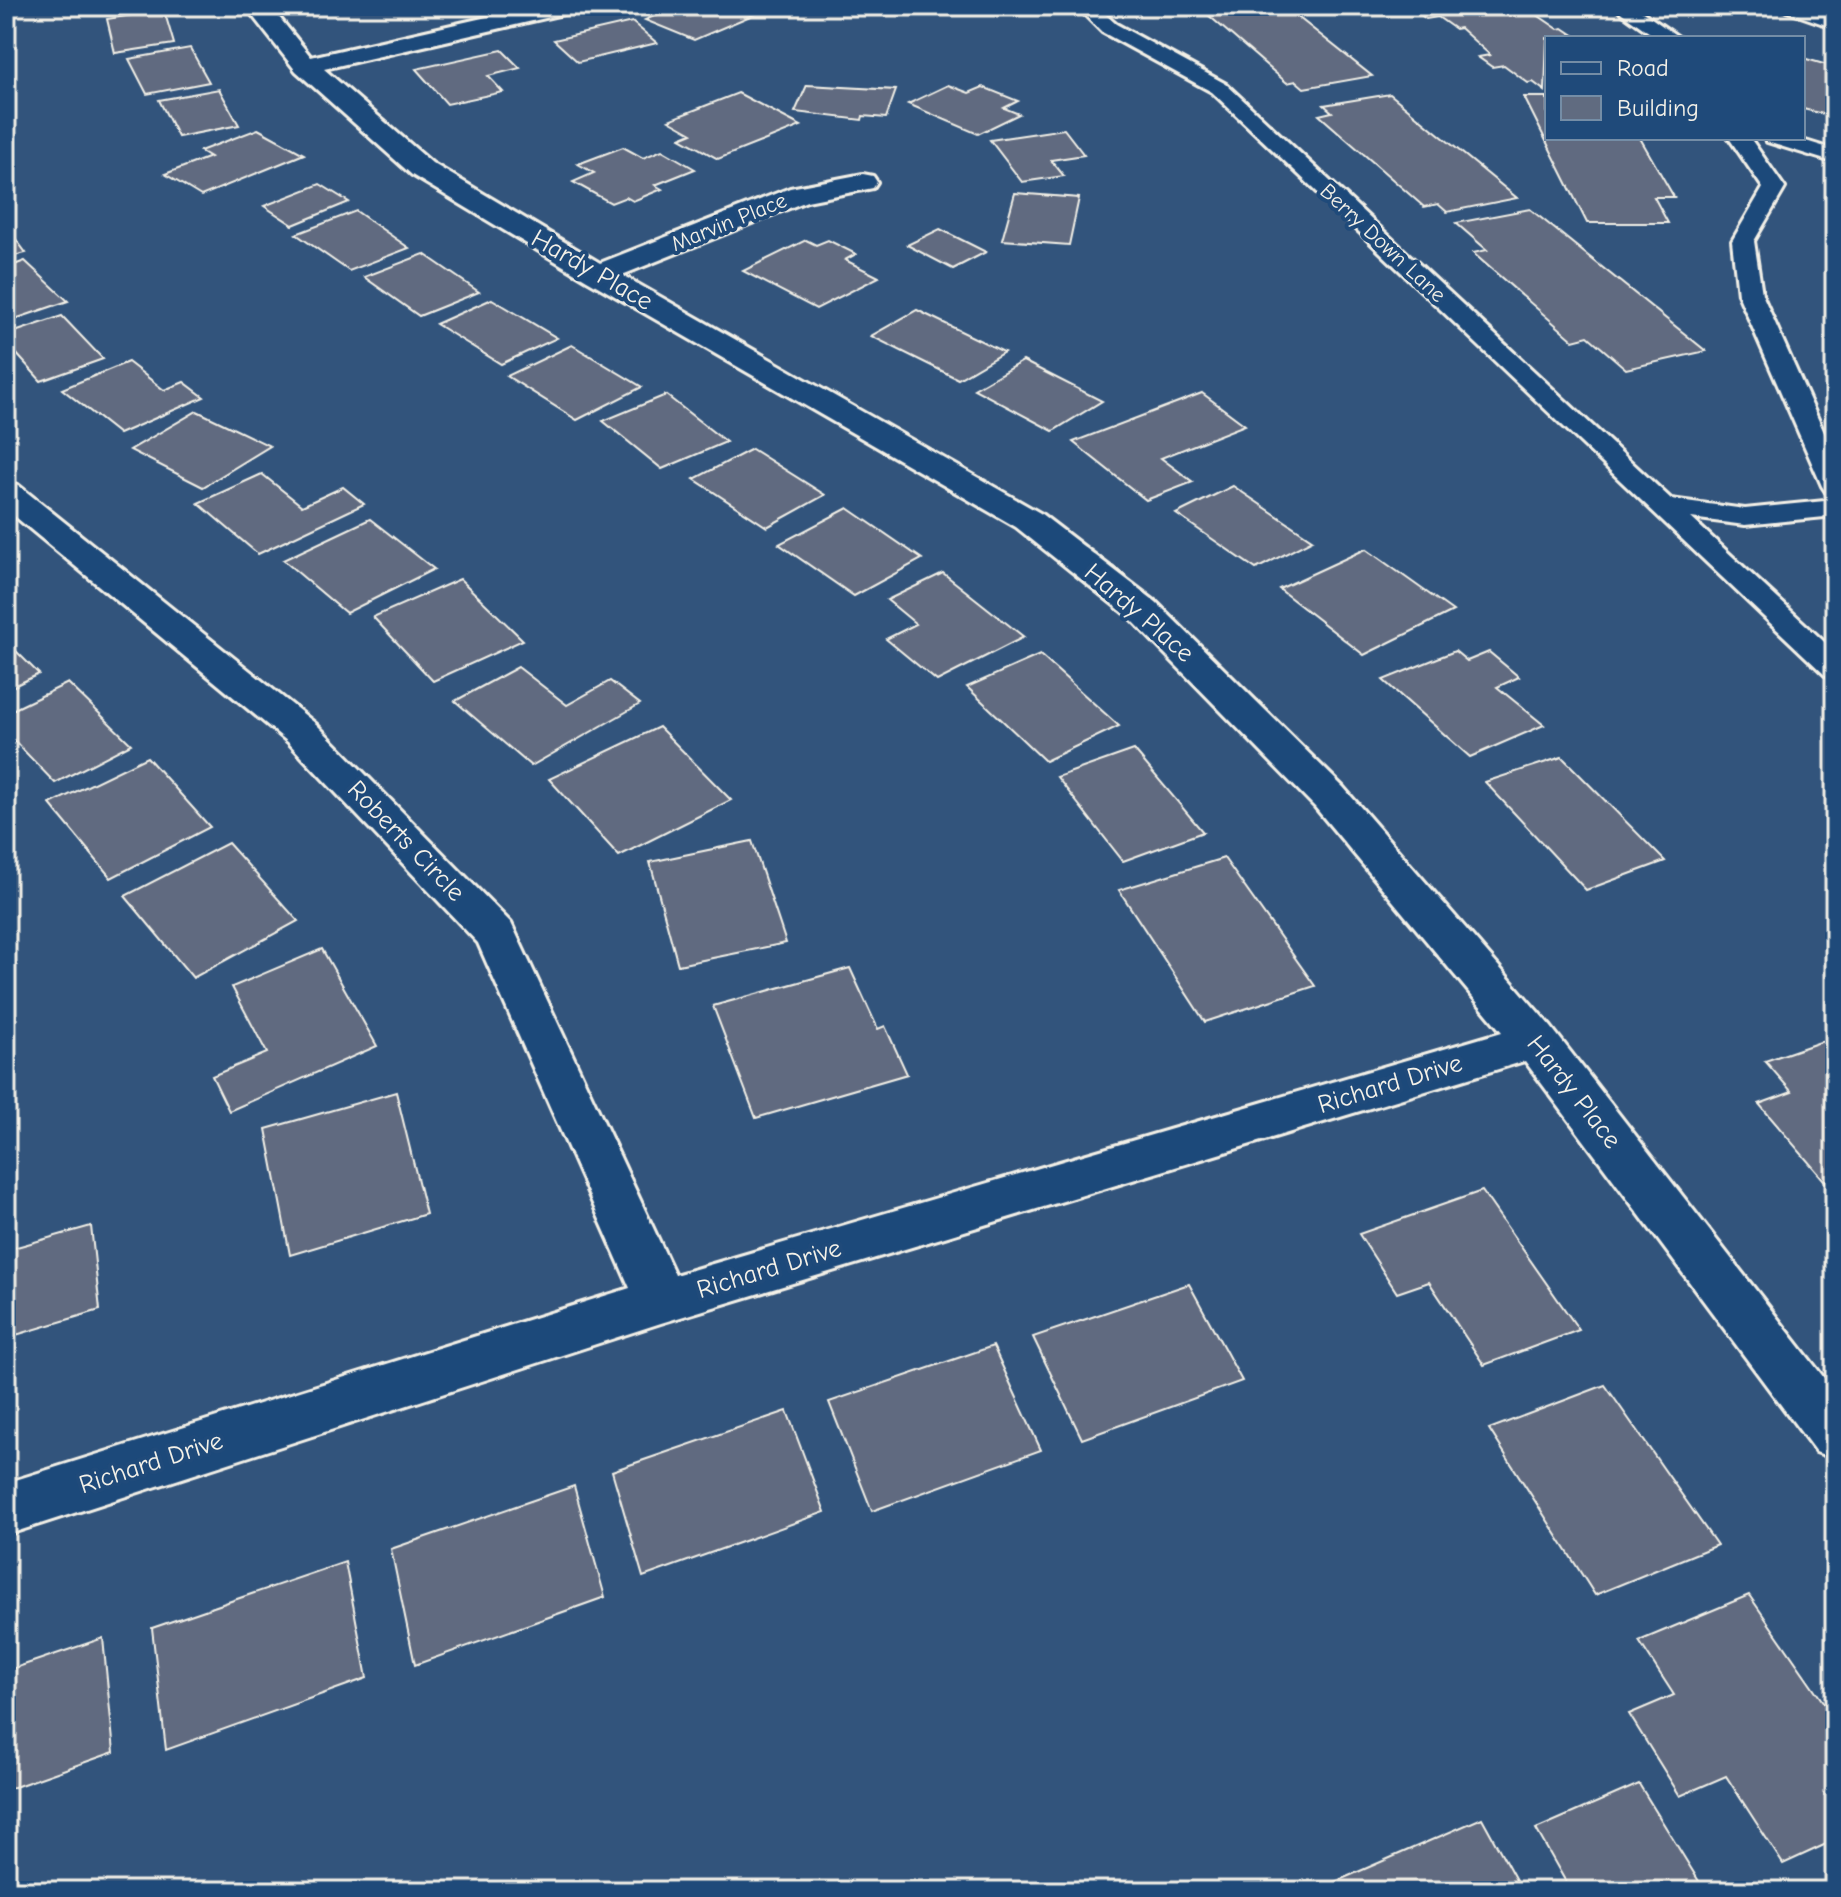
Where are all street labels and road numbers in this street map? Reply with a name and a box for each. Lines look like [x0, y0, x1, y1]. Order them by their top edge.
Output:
street label: Berry Down Lane [1315, 178, 1451, 308]
street label: Marvin Place [667, 187, 791, 257]
street label: Hardy Place [526, 223, 658, 317]
street label: Hardy Place [1078, 557, 1200, 669]
street label: Roberts Circle [341, 775, 471, 907]
street label: Hardy Place [1521, 1030, 1627, 1154]
street label: Richard Drive [1314, 1048, 1466, 1120]
street label: Richard Drive [693, 1233, 845, 1305]
street label: Richard Drive [75, 1426, 227, 1500]

